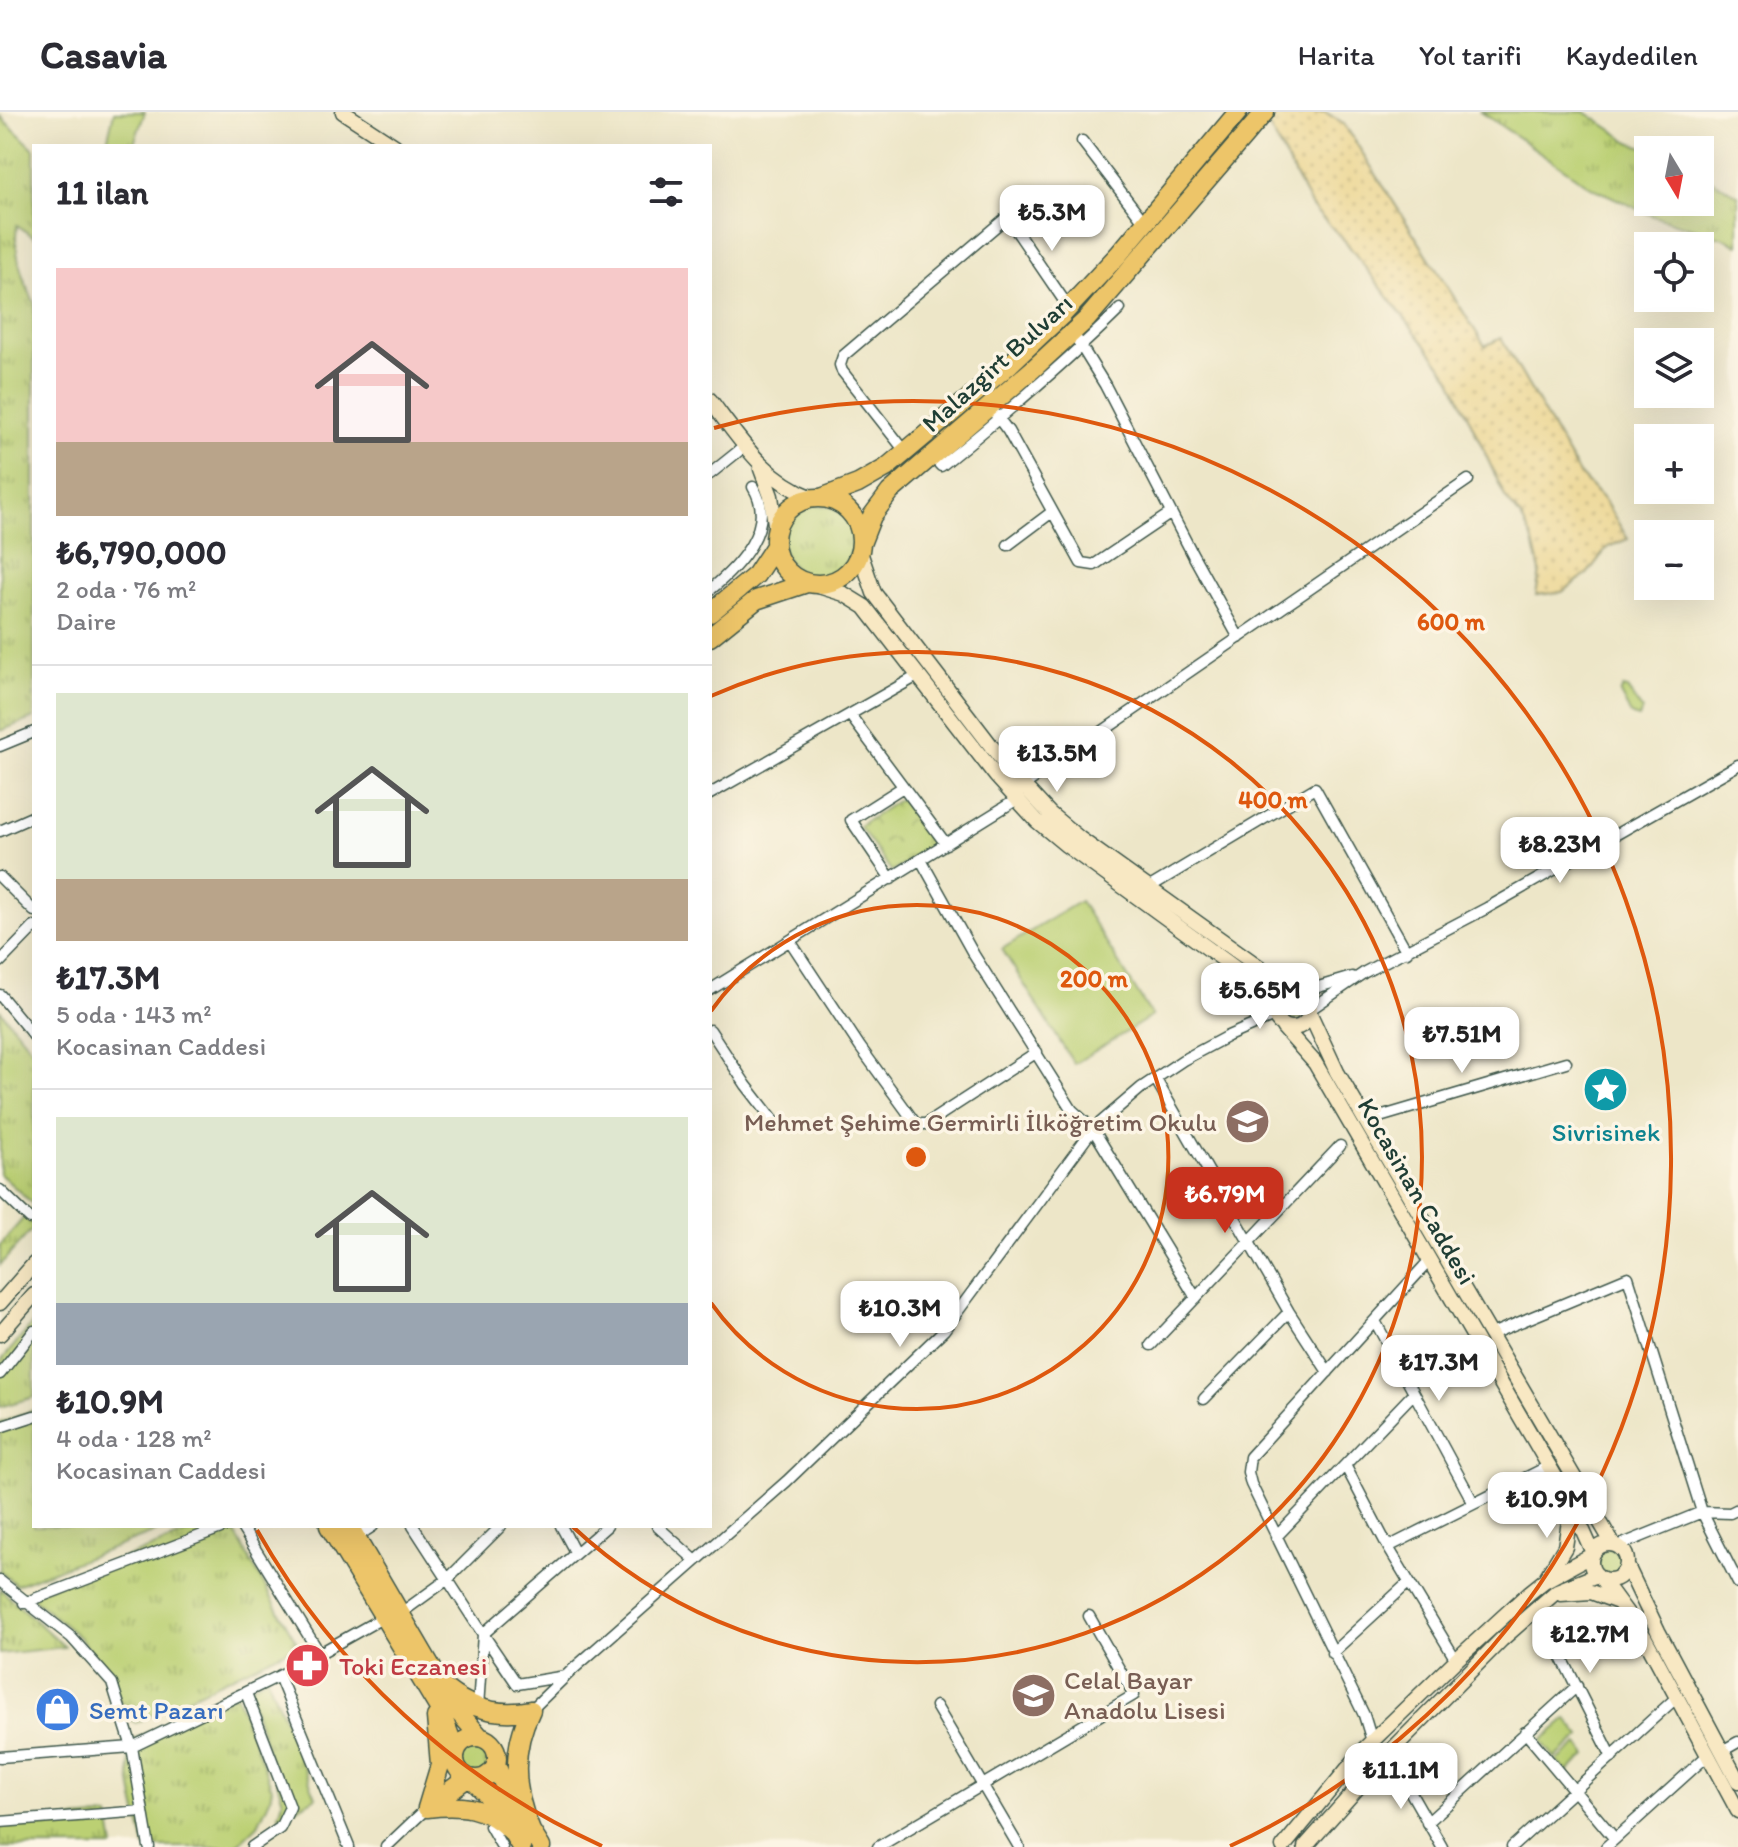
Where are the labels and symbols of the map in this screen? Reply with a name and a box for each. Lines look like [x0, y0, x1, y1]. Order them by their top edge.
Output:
north arrow [1634, 136, 1714, 216]
pin: ₺5.3M [996, 185, 1108, 253]
street label: Malazgirt Bulvarı [915, 287, 1079, 439]
text: 600 m [1417, 607, 1486, 636]
pin: ₺13.5M [992, 726, 1122, 794]
text: 400 m [1238, 785, 1309, 814]
pin: ₺8.23M [1495, 817, 1625, 885]
pin: ₺5.65M [1195, 963, 1325, 1031]
text: 200 m [1060, 964, 1129, 993]
pin: ₺7.51M [1397, 1007, 1527, 1075]
place icon: Sivrisinek [1582, 1065, 1630, 1113]
street label: Kocasinan Caddesi [1351, 1092, 1483, 1290]
school or university icon: Mehmet Şehime Germirli İlköğretim Okulu [1224, 1098, 1272, 1146]
place label: Mehmet Şehime Germirli İlköğretim Okulu [744, 1106, 1217, 1138]
place label: Sivrisinek [1552, 1116, 1660, 1148]
centre of rings [902, 1143, 930, 1171]
pin: ₺6.79M [1160, 1167, 1290, 1235]
pin: ₺10.3M [835, 1281, 965, 1349]
pin: ₺17.3M [1374, 1335, 1504, 1403]
pin: ₺10.9M [1482, 1472, 1612, 1540]
pin: ₺12.7M [1525, 1607, 1655, 1675]
pharmacy icon: Toki Eczanesi [284, 1642, 332, 1690]
place label: Toki Eczanesi [339, 1650, 487, 1682]
place label: Celal Bayar Anadolu Lisesi [1064, 1664, 1226, 1726]
school or university icon: Celal Bayar Anadolu Lisesi [1009, 1671, 1057, 1719]
shop icon: Semt Pazarı [34, 1686, 82, 1734]
place label: Semt Pazarı [89, 1694, 224, 1726]
pin: ₺11.1M [1336, 1743, 1466, 1811]

